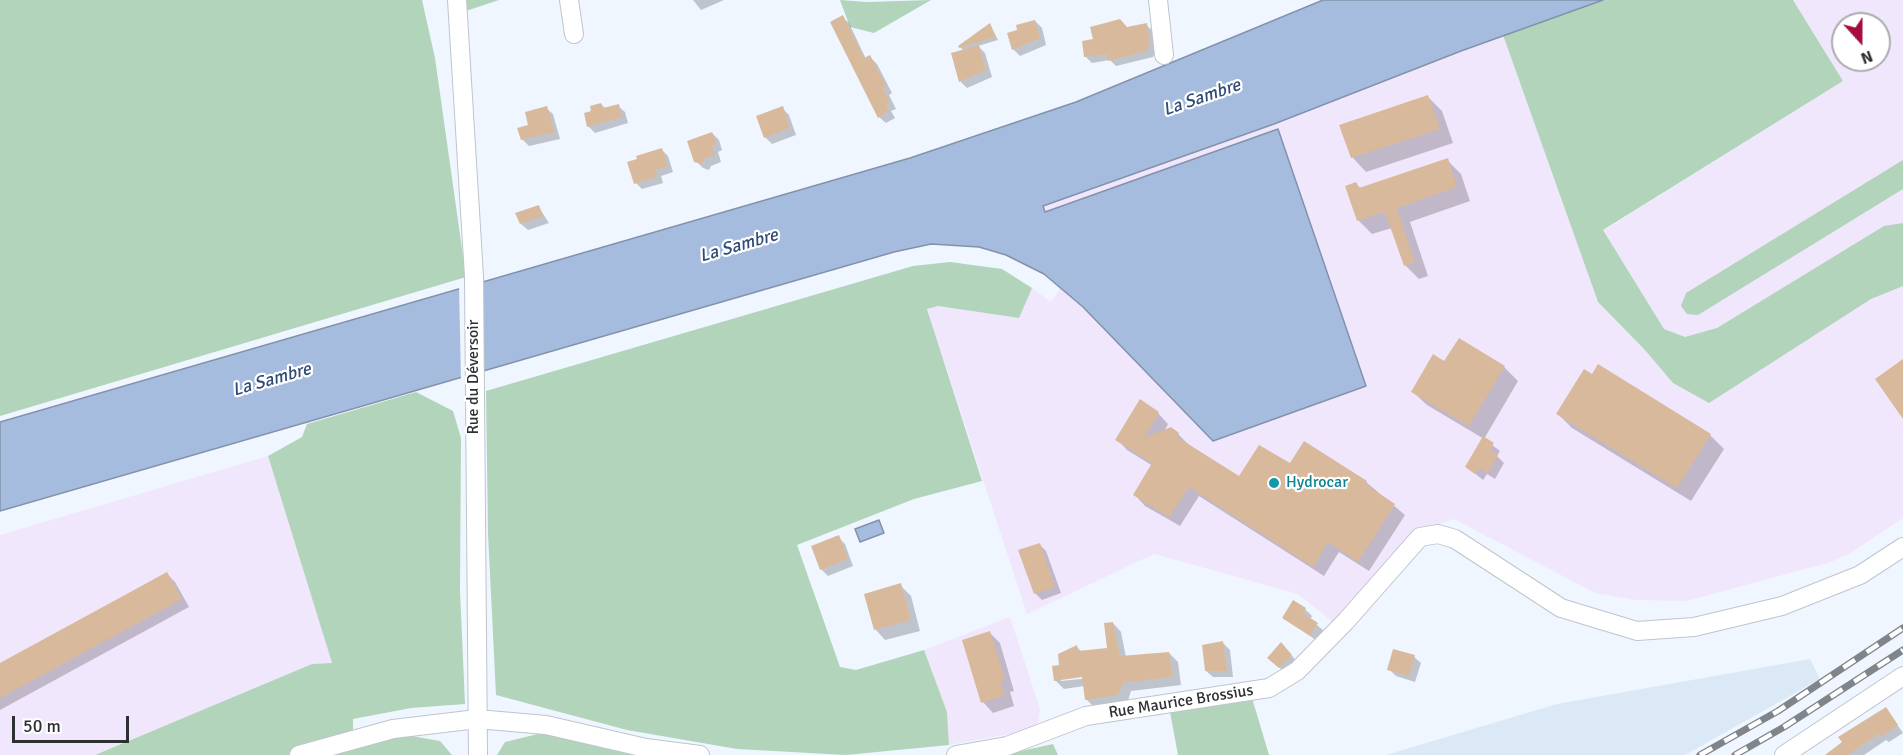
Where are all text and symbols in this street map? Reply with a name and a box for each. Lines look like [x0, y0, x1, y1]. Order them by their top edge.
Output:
north arrow [1831, 12, 1891, 72]
text: N [1858, 46, 1876, 68]
water label: La Sambre [1160, 75, 1244, 121]
water label: La Sambre [697, 225, 781, 267]
street label: Rue du Déversoir [464, 320, 484, 434]
water label: La Sambre [230, 359, 314, 401]
place label: Hydrocar [1286, 473, 1348, 493]
marker: Hydrocar [1267, 476, 1281, 490]
street label: Rue Maurice Brossius [1107, 681, 1255, 723]
scale bar [15, 704, 132, 742]
text: 50 m [23, 715, 61, 737]

